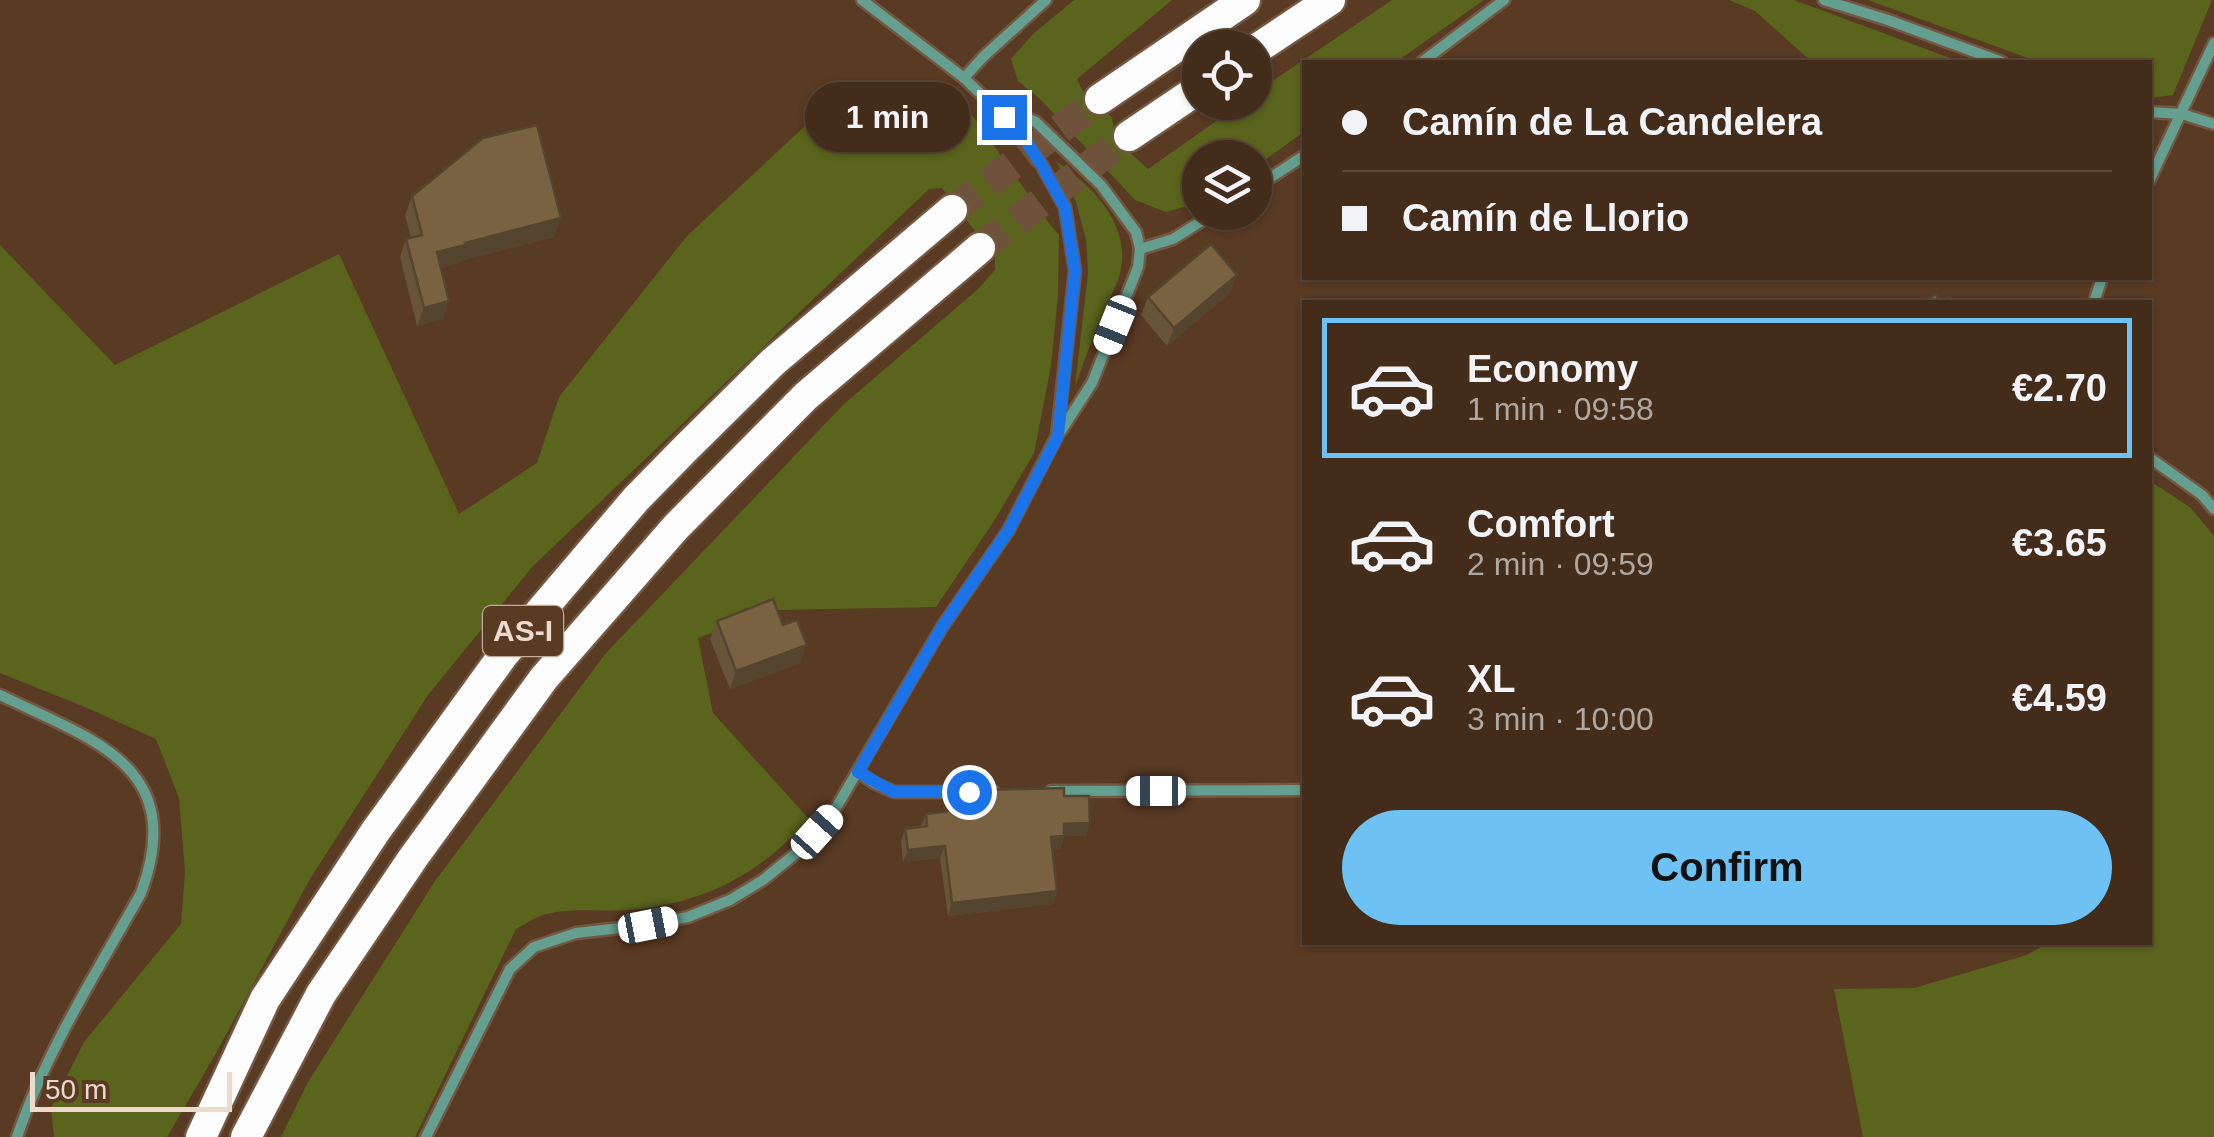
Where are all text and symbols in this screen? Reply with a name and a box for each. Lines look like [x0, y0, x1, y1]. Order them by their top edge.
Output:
map controls [1182, 30, 1272, 230]
button: locate [1182, 30, 1272, 120]
callout: 1 min [804, 82, 969, 152]
route end [982, 95, 1027, 140]
text: 1 min [846, 99, 929, 135]
text: Camín de La Candelera [1402, 101, 1822, 143]
button: layers [1182, 140, 1272, 230]
text: Camín de Llorio [1402, 197, 1689, 239]
car [1090, 292, 1140, 358]
icon: car [1347, 343, 1437, 433]
text: Economy [1467, 348, 1638, 390]
text: €2.70 [2012, 367, 2107, 409]
text: 1 min · 09:58 [1467, 391, 1654, 427]
icon: car [1347, 498, 1437, 588]
text: Comfort [1467, 503, 1615, 545]
text: €3.65 [2012, 522, 2107, 564]
text: 2 min · 09:59 [1467, 546, 1654, 582]
road number: AS-I [483, 606, 563, 656]
icon: car [1347, 653, 1437, 743]
text: XL [1467, 658, 1516, 700]
text: €4.59 [2012, 677, 2107, 719]
text: 3 min · 10:00 [1467, 701, 1654, 737]
route start [947, 770, 992, 815]
car [1126, 776, 1186, 806]
car [786, 800, 848, 864]
button: Confirm [1342, 810, 2112, 925]
car [616, 905, 680, 945]
scale bar [30, 1067, 232, 1112]
text: 50 m [45, 1074, 107, 1105]

